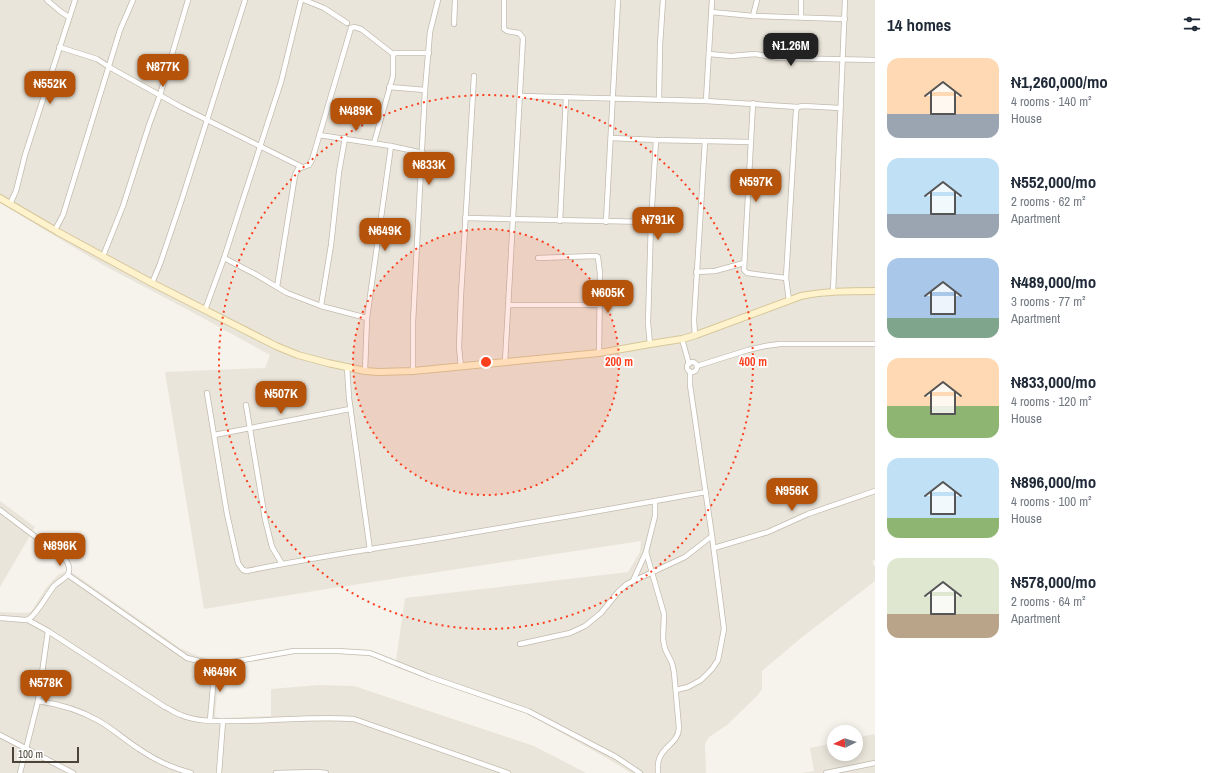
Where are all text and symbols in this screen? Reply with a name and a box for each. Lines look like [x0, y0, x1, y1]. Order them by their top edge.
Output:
text: 14 homes [887, 13, 951, 36]
icon: filters [1181, 13, 1203, 35]
pin: ₦1.26M [758, 33, 824, 67]
text: ₦1.26M [772, 37, 810, 54]
pin: ₦877K [135, 54, 191, 88]
text: ₦877K [146, 58, 180, 75]
text: ₦1,260,000/mo [1011, 70, 1108, 93]
pin: ₦552K [22, 71, 78, 105]
icon: home [919, 74, 967, 122]
text: ₦552K [33, 75, 67, 92]
text: 4 rooms · 140 m² [1011, 93, 1092, 110]
pin: ₦489K [328, 98, 384, 132]
text: ₦489K [339, 102, 373, 119]
text: House [1011, 110, 1042, 127]
pin: ₦833K [401, 152, 457, 186]
text: ₦833K [412, 156, 446, 173]
pin: ₦597K [728, 169, 784, 203]
text: ₦552,000/mo [1011, 170, 1096, 193]
text: ₦597K [739, 173, 773, 190]
icon: home [919, 174, 967, 222]
text: 2 rooms · 62 m² [1011, 193, 1086, 210]
pin: ₦791K [630, 207, 686, 241]
text: Apartment [1011, 210, 1060, 227]
text: ₦791K [641, 211, 675, 228]
pin: ₦649K [357, 218, 413, 252]
text: ₦649K [368, 222, 402, 239]
text: ₦489,000/mo [1011, 270, 1096, 293]
icon: home [919, 274, 967, 322]
pin: ₦605K [580, 280, 636, 314]
text: ₦605K [591, 284, 625, 301]
text: 3 rooms · 77 m² [1011, 293, 1086, 310]
text: Apartment [1011, 310, 1060, 327]
text: 200 m [605, 354, 633, 370]
text: 400 m [739, 354, 767, 370]
centre of rings [479, 355, 493, 369]
text: ₦833,000/mo [1011, 370, 1096, 393]
icon: home [919, 374, 967, 422]
pin: ₦507K [253, 381, 309, 415]
text: ₦507K [264, 385, 298, 402]
text: 4 rooms · 120 m² [1011, 393, 1092, 410]
text: House [1011, 410, 1042, 427]
text: ₦896,000/mo [1011, 470, 1096, 493]
icon: home [919, 474, 967, 522]
pin: ₦956K [764, 478, 820, 512]
text: ₦956K [775, 482, 809, 499]
text: 4 rooms · 100 m² [1011, 493, 1092, 510]
text: House [1011, 510, 1042, 527]
pin: ₦896K [32, 533, 88, 567]
text: ₦896K [43, 537, 77, 554]
text: ₦578,000/mo [1011, 570, 1096, 593]
icon: home [919, 574, 967, 622]
text: 2 rooms · 64 m² [1011, 593, 1086, 610]
text: Apartment [1011, 610, 1060, 627]
pin: ₦649K [192, 659, 248, 693]
text: ₦649K [203, 663, 237, 680]
pin: ₦578K [18, 670, 74, 704]
text: ₦578K [29, 674, 63, 691]
north arrow [827, 725, 863, 761]
map controls [827, 725, 863, 761]
scale bar [12, 745, 79, 764]
text: 100 m [18, 747, 43, 761]

